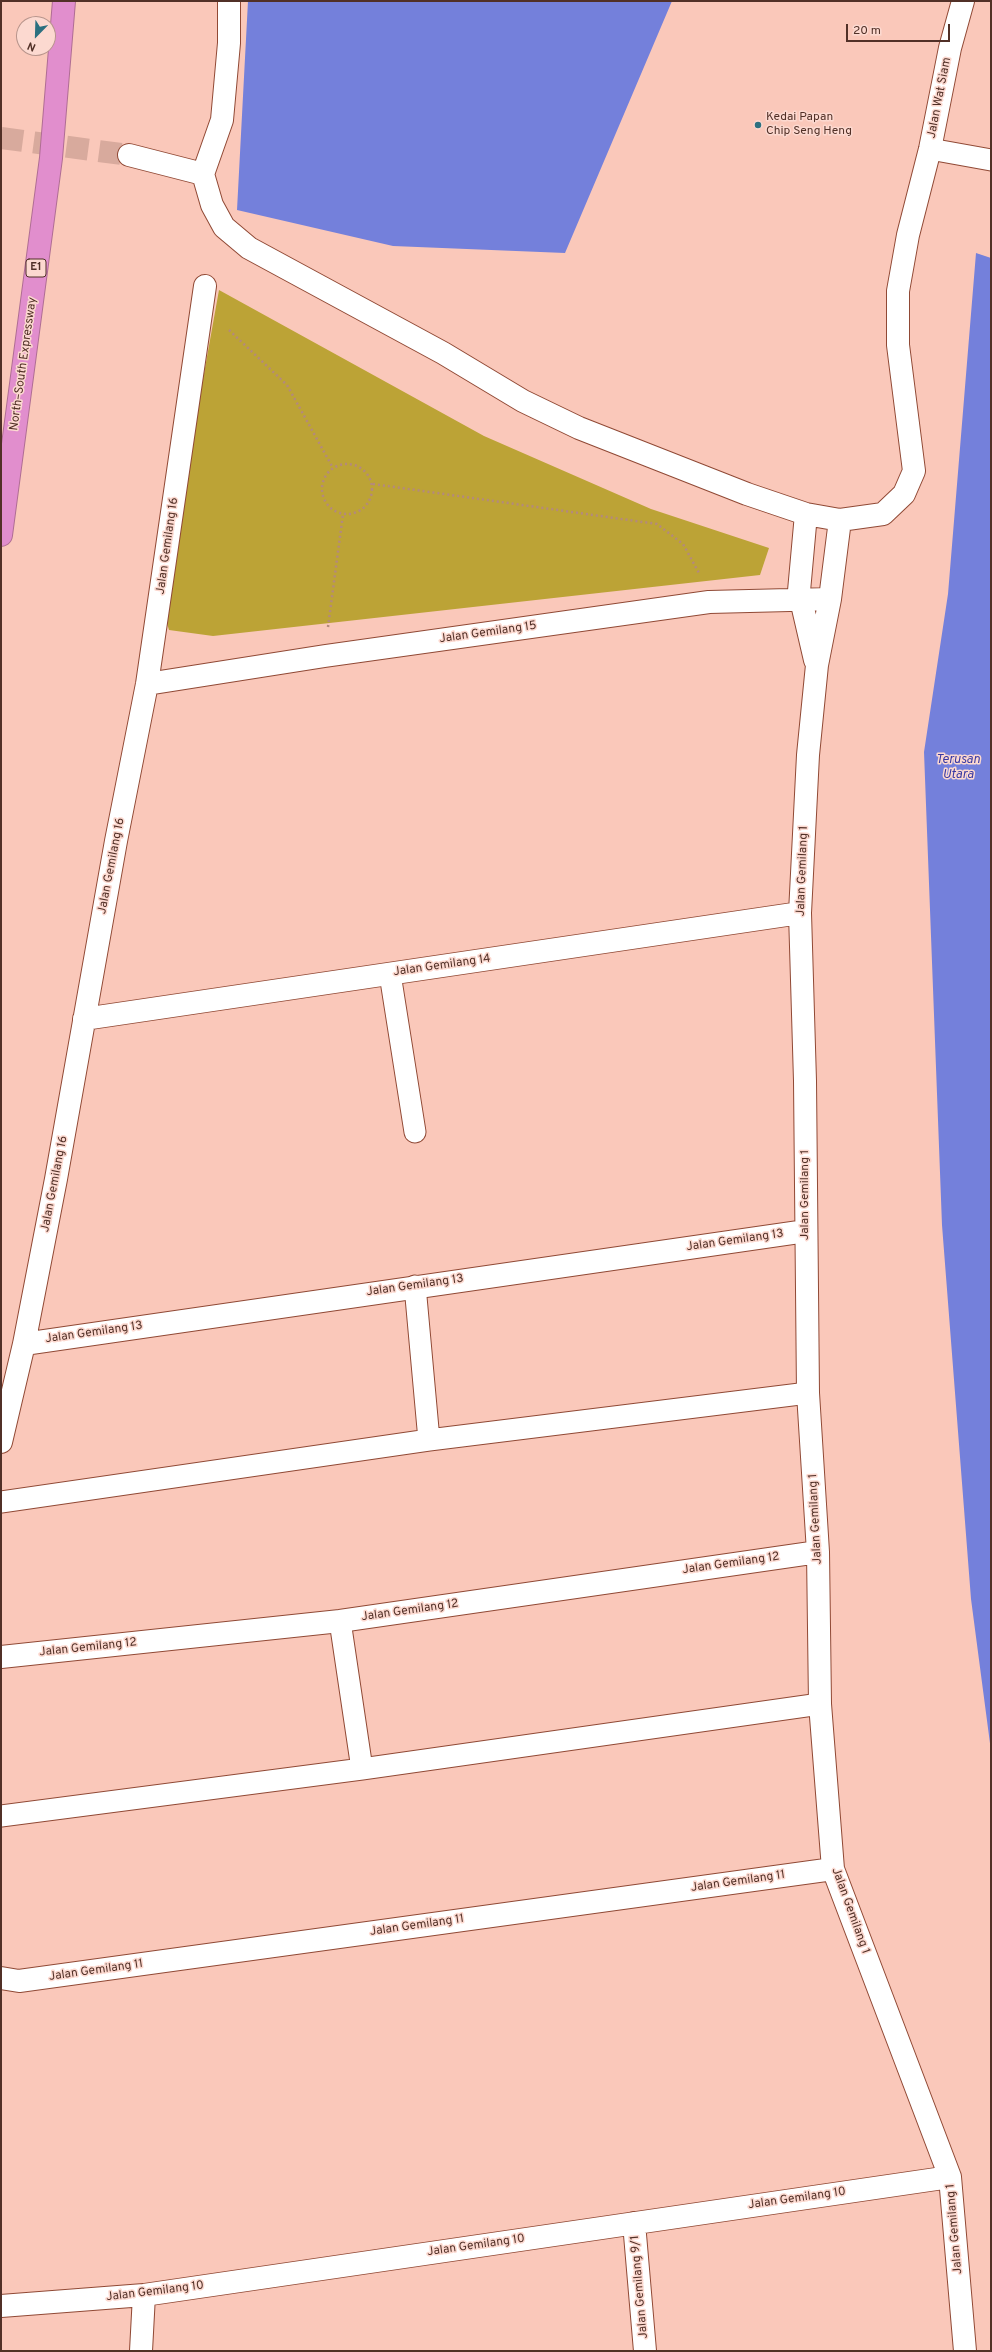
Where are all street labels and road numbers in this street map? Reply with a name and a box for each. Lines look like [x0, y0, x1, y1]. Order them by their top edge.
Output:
street label: Jalan Wat Siam [925, 56, 955, 140]
road number: E1 [26, 259, 46, 277]
street label: North–South Expressway [8, 296, 40, 432]
street label: Jalan Gemilang 16 [154, 497, 182, 595]
street label: Jalan Gemilang 15 [438, 619, 538, 647]
street label: Jalan Gemilang 16 [96, 817, 128, 915]
street label: Jalan Gemilang 1 [794, 825, 812, 917]
street label: Jalan Gemilang 14 [393, 952, 491, 980]
street label: Jalan Gemilang 16 [39, 1135, 71, 1233]
street label: Jalan Gemilang 1 [799, 1150, 813, 1240]
street label: Jalan Gemilang 13 [686, 1227, 784, 1255]
street label: Jalan Gemilang 13 [366, 1272, 464, 1300]
street label: Jalan Gemilang 13 [45, 1319, 143, 1347]
street label: Jalan Gemilang 1 [806, 1473, 826, 1565]
street label: Jalan Gemilang 12 [681, 1550, 781, 1578]
street label: Jalan Gemilang 12 [360, 1597, 460, 1625]
street label: Jalan Gemilang 12 [38, 1636, 138, 1660]
street label: Jalan Gemilang 1 [828, 1866, 872, 1956]
street label: Jalan Gemilang 11 [690, 1868, 786, 1896]
street label: Jalan Gemilang 11 [369, 1912, 465, 1940]
street label: Jalan Gemilang 11 [48, 1957, 144, 1985]
street label: Jalan Gemilang 1 [944, 2183, 966, 2275]
street label: Jalan Gemilang 10 [747, 2185, 847, 2213]
street label: Jalan Gemilang 10 [426, 2232, 526, 2260]
street label: Jalan Gemilang 9/1 [628, 2235, 652, 2339]
street label: Jalan Gemilang 10 [105, 2279, 205, 2305]

